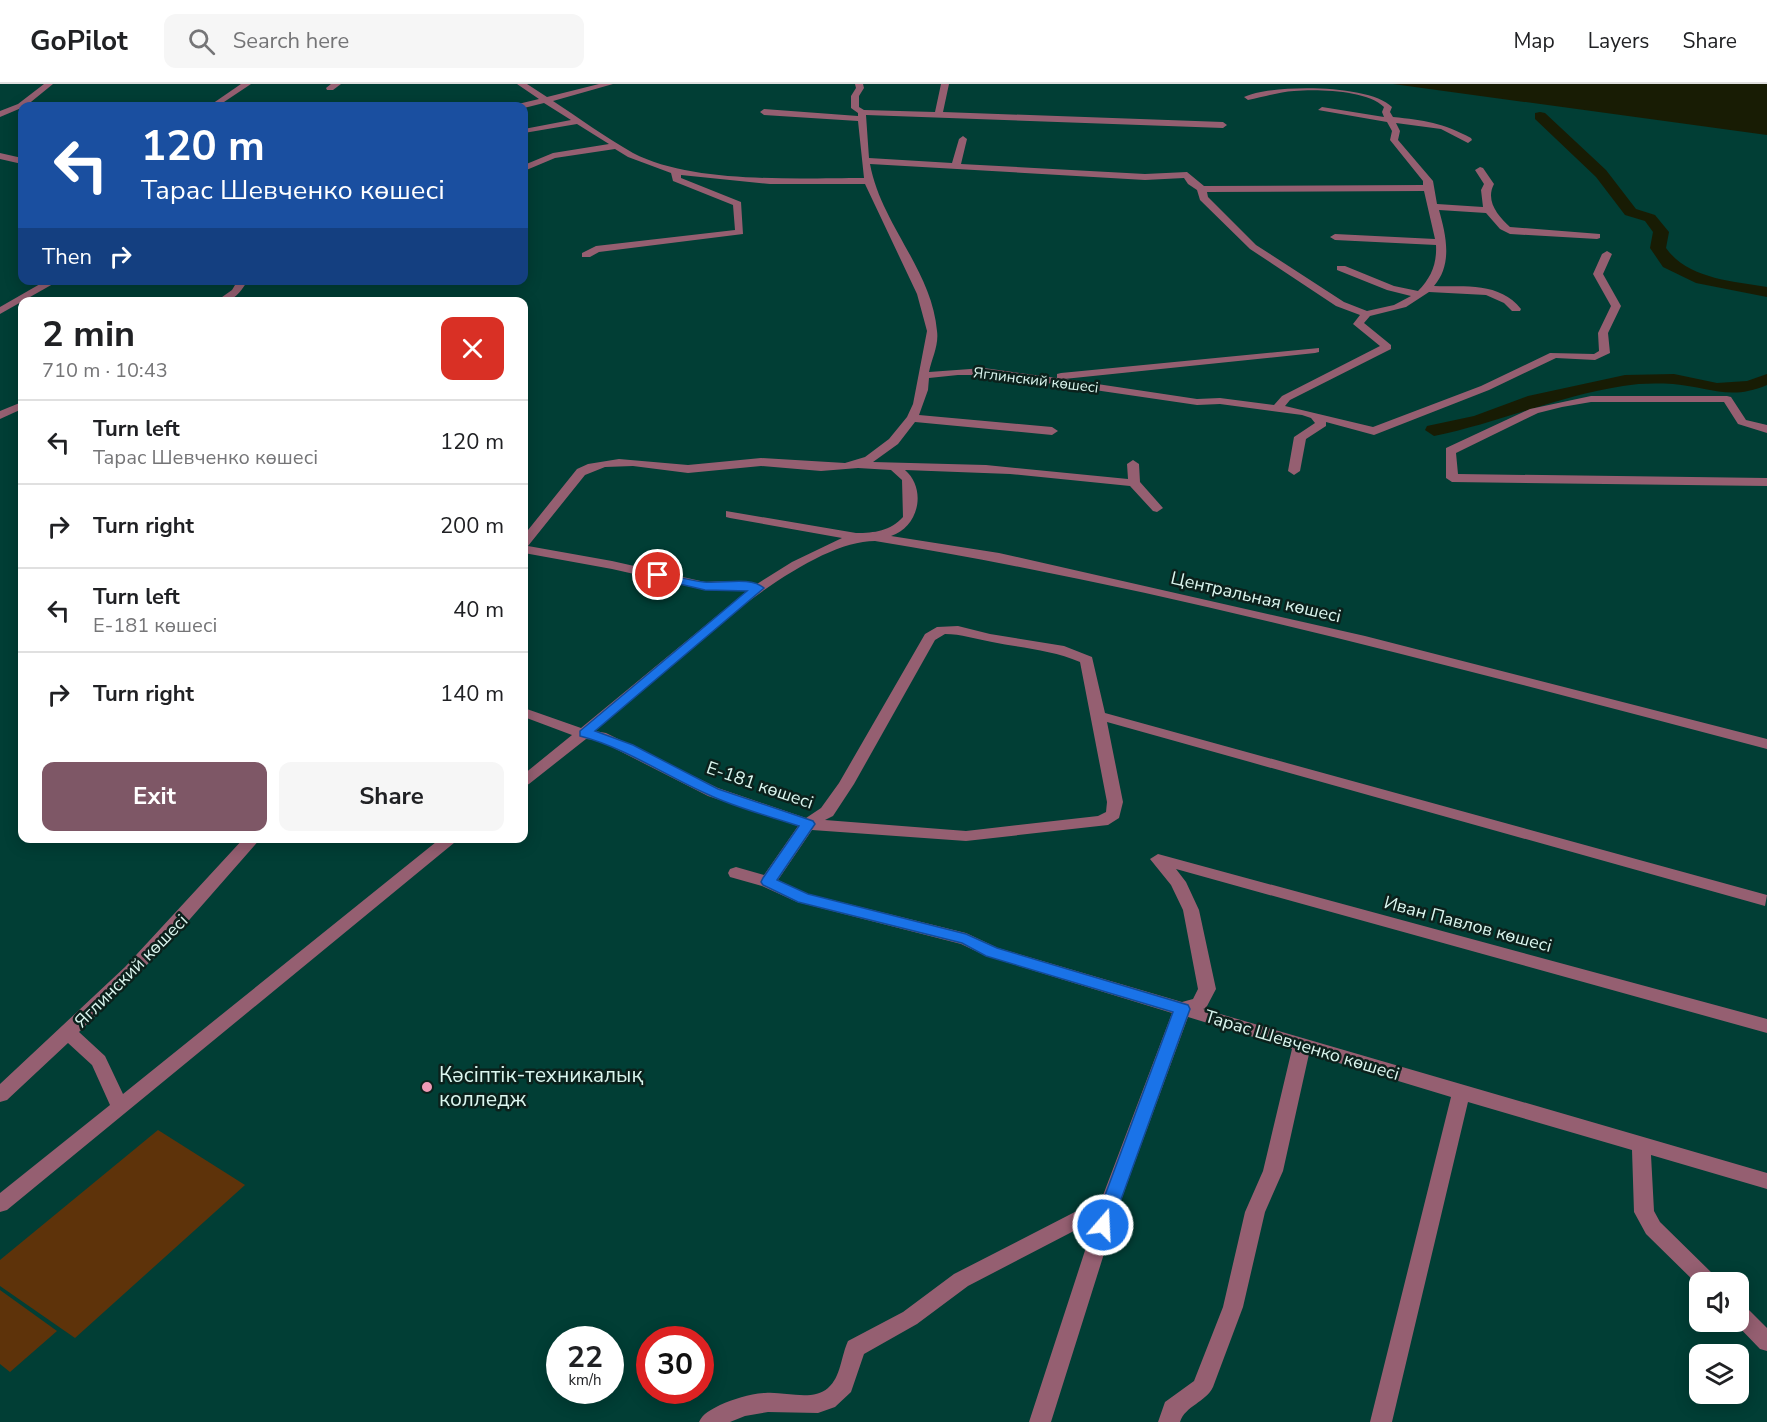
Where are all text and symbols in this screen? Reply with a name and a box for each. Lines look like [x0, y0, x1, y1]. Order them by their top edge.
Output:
search box [164, 14, 584, 68]
text: GoPilot [30, 22, 128, 60]
icon: search [185, 25, 218, 58]
text: Search here [233, 26, 349, 56]
text: Map [1513, 27, 1555, 55]
text: Layers [1588, 27, 1649, 55]
text: Share [1682, 27, 1737, 55]
text: 120 m [141, 118, 265, 175]
icon: left [42, 126, 120, 204]
text: Тарас Шевченко көшесі [141, 172, 445, 209]
icon: right [104, 240, 137, 273]
text: Then [42, 242, 92, 272]
text: 2 min [42, 310, 135, 359]
button: close [441, 317, 504, 380]
text: 710 m · 10:43 [42, 357, 168, 384]
street label: Яглинский көшесі [972, 362, 1100, 398]
text: Turn left [93, 414, 180, 444]
icon: left [42, 426, 75, 459]
text: 120 m [440, 427, 504, 457]
text: Тарас Шевченко көшесі [93, 444, 318, 471]
icon: right [42, 510, 75, 543]
text: Turn right [93, 511, 194, 541]
text: 200 m [440, 511, 504, 541]
pin [632, 549, 683, 600]
icon: arrive [641, 558, 674, 591]
street label: Центральная көшесі [1168, 566, 1344, 628]
text: Turn left [93, 582, 180, 612]
icon: left [42, 594, 75, 627]
text: 40 m [453, 595, 504, 625]
text: Е-181 көшесі [93, 612, 217, 639]
icon: right [42, 678, 75, 711]
text: Turn right [93, 679, 194, 709]
text: 140 m [440, 679, 504, 709]
street label: Е-181 көшесі [703, 755, 817, 815]
button: Exit [42, 762, 267, 831]
button: Share [279, 762, 504, 831]
street label: Иван Павлов көшесі [1381, 890, 1555, 958]
street label: Яглинский көшесі [69, 909, 193, 1033]
street label: Тарас Шевченко көшесі [1202, 1004, 1402, 1086]
place label: Кәсіптік-техникалық колледж [439, 1061, 643, 1113]
marker: Кәсіптік-техникалық колледж [420, 1080, 434, 1094]
position arrow [1071, 1193, 1135, 1257]
map controls [1689, 1272, 1749, 1404]
button: sound [1689, 1272, 1749, 1332]
speed limit sign: 30 [636, 1326, 714, 1404]
text: 22 [567, 1337, 603, 1378]
button: layers [1689, 1344, 1749, 1404]
text: km/h [568, 1370, 602, 1390]

